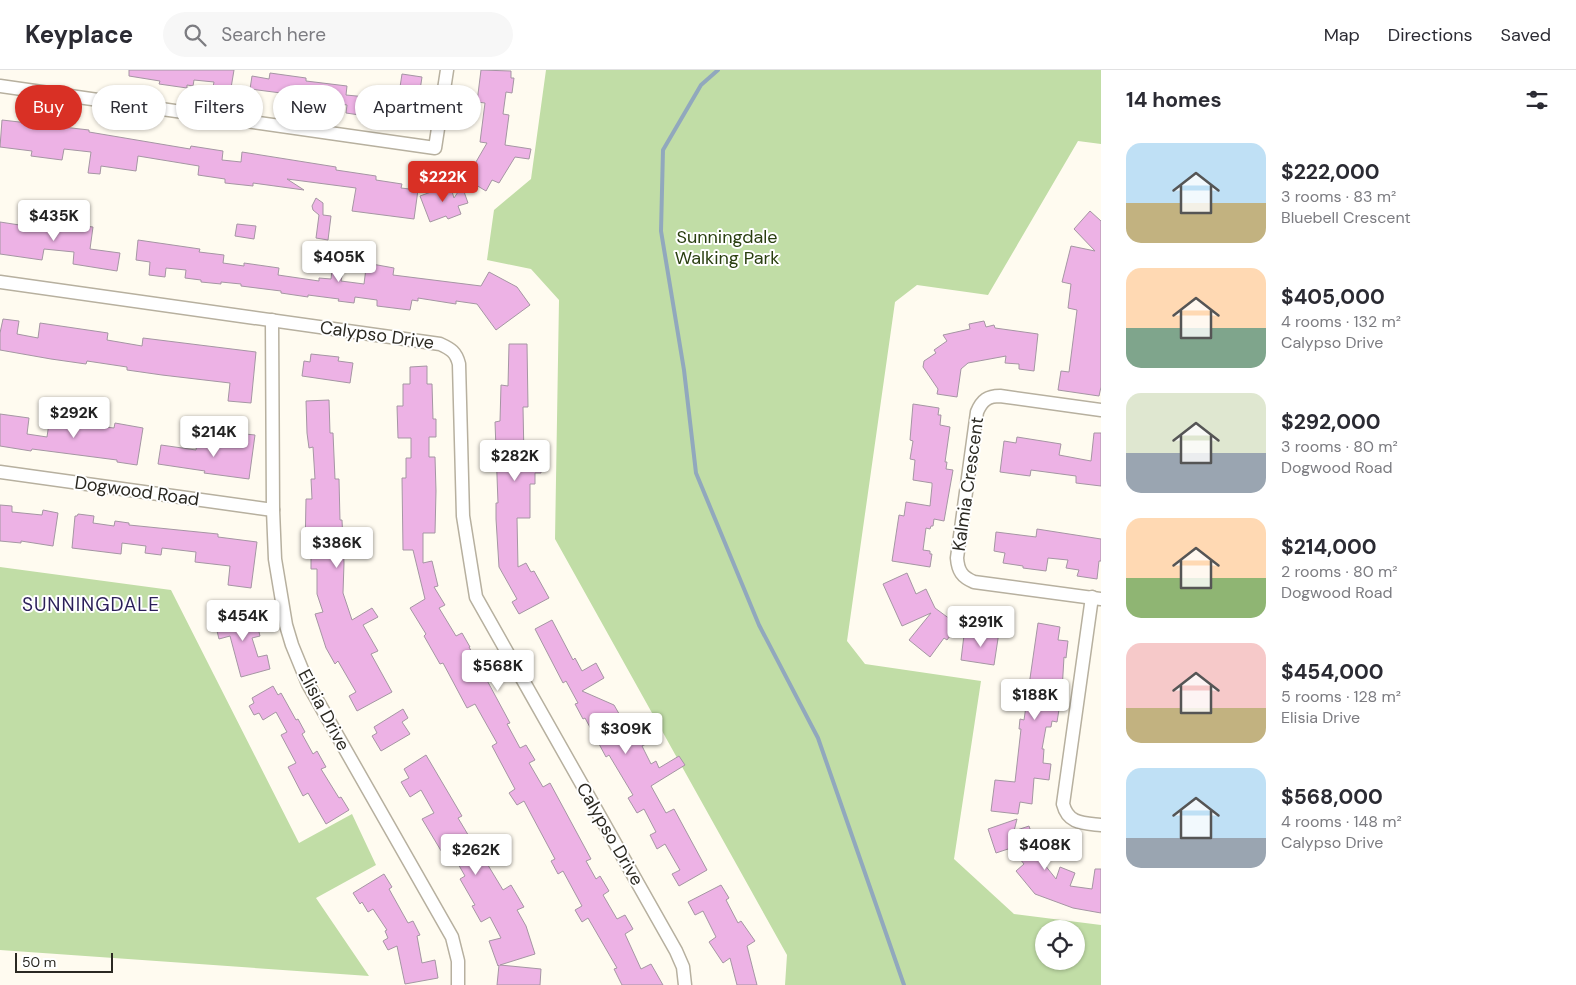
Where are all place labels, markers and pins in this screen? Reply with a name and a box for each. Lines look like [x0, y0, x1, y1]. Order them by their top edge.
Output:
pin: $222K [408, 160, 478, 203]
pin: $435K [19, 200, 89, 242]
pin: $405K [304, 240, 374, 283]
pin: $292K [39, 396, 109, 439]
pin: $214K [179, 416, 249, 458]
pin: $282K [480, 440, 550, 482]
pin: $386K [302, 526, 372, 569]
pin: $454K [208, 600, 278, 642]
pin: $291K [946, 606, 1016, 648]
pin: $568K [463, 650, 533, 692]
pin: $188K [1000, 678, 1070, 721]
pin: $309K [591, 712, 661, 755]
pin: $408K [1010, 828, 1080, 871]
pin: $262K [441, 834, 511, 876]

